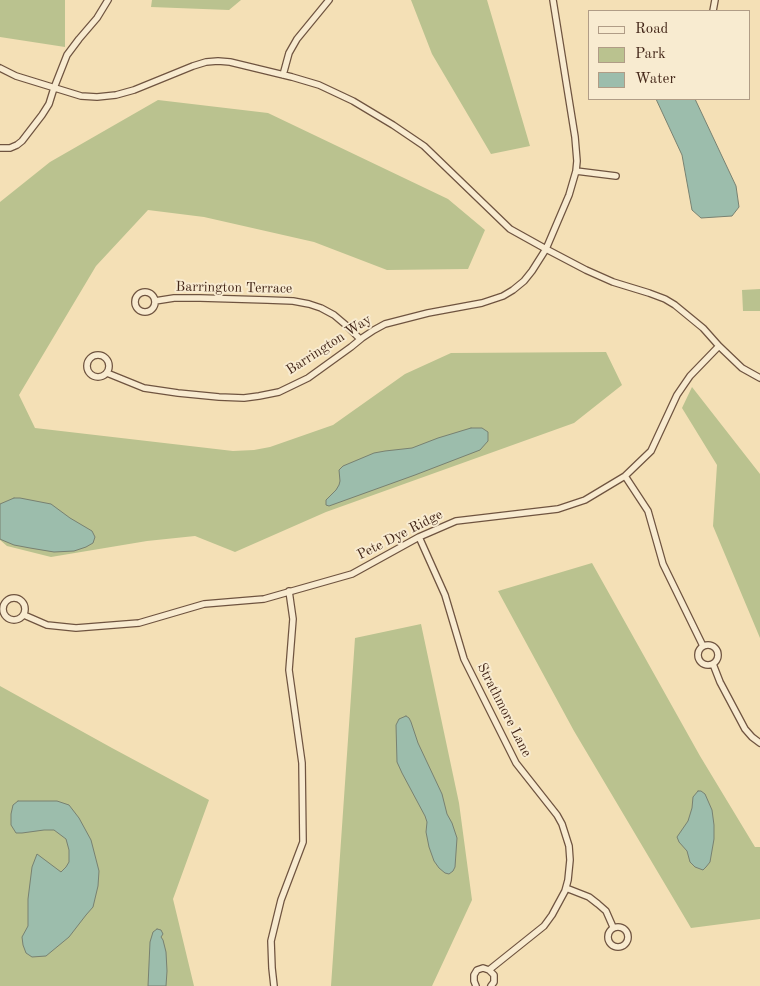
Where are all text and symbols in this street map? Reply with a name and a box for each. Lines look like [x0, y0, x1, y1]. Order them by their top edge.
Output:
legend [588, 10, 750, 100]
text: Road [635, 22, 668, 37]
text: Park [635, 47, 666, 62]
text: Water [635, 72, 676, 87]
street label: Barrington Terrace [176, 279, 292, 297]
street label: Barrington Way [283, 311, 375, 379]
street label: Pete Dye Ridge [354, 506, 446, 564]
street label: Strathmore Lane [473, 660, 535, 760]

